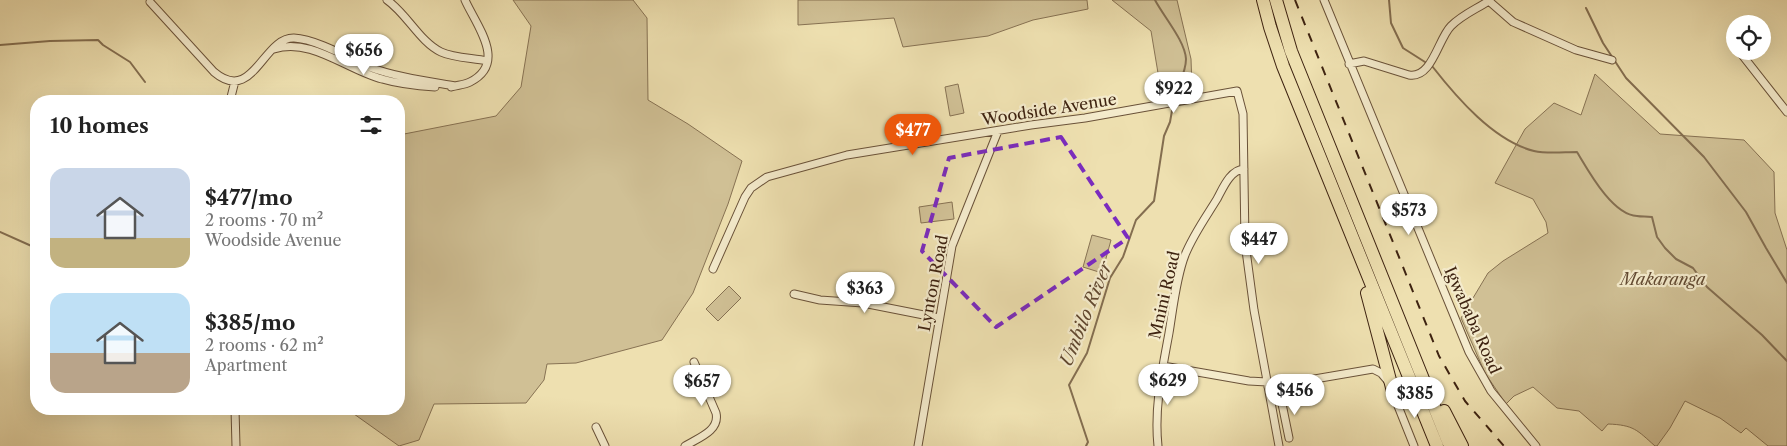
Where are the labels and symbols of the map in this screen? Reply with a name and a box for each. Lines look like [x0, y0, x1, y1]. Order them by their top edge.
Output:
pin: $656 [334, 34, 394, 76]
pin: $922 [1144, 72, 1204, 114]
street label: Woodside Avenue [979, 88, 1118, 130]
pin: $477 [883, 114, 943, 156]
pin: $573 [1379, 194, 1439, 236]
pin: $447 [1229, 222, 1289, 265]
street label: Lynton Road [914, 233, 952, 333]
street label: Mnini Road [1144, 249, 1184, 341]
water label: Umbilo River [1055, 257, 1118, 370]
street label: Igwababa Road [1440, 263, 1506, 377]
park label: Makaranga [1618, 269, 1706, 289]
pin: $363 [835, 272, 895, 314]
pin: $657 [672, 364, 732, 407]
pin: $629 [1138, 364, 1198, 406]
pin: $456 [1265, 374, 1325, 416]
pin: $385 [1385, 376, 1445, 419]

